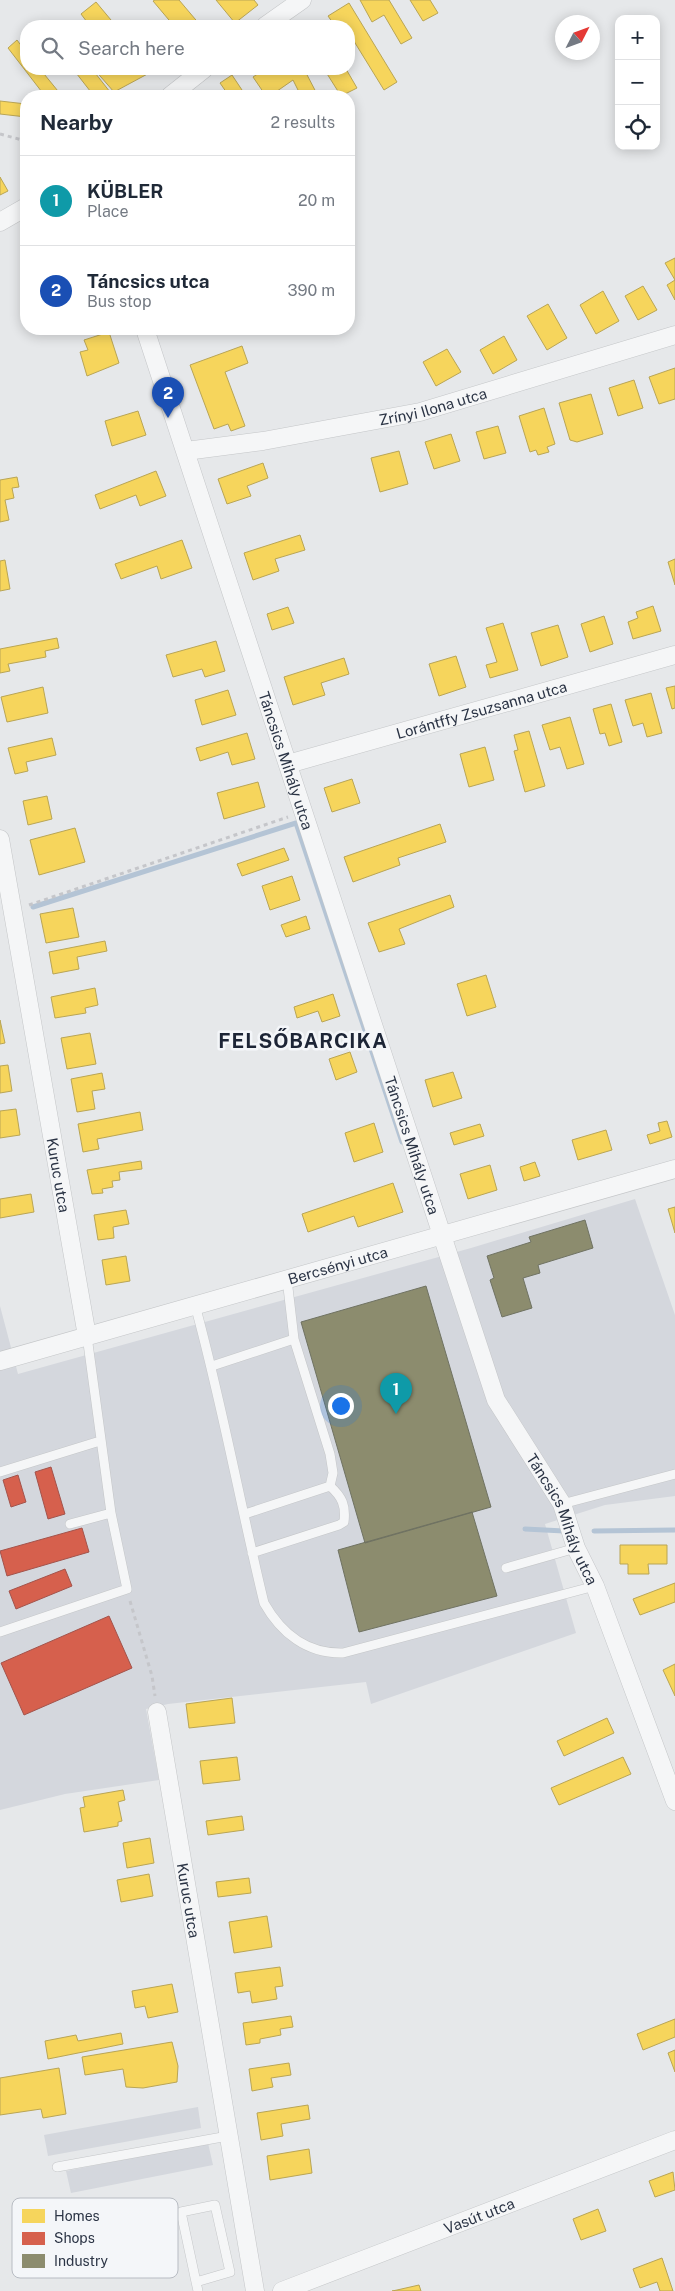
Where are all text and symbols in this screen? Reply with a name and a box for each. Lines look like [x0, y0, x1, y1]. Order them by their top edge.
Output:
north arrow [555, 15, 600, 60]
map controls [615, 15, 660, 150]
button: + [615, 15, 660, 60]
search box [20, 20, 355, 75]
icon: search [38, 34, 66, 62]
text: Search here [78, 37, 185, 59]
button: − [615, 60, 660, 105]
button: locate [615, 105, 660, 150]
text: Nearby [40, 110, 113, 135]
text: 2 results [270, 113, 335, 132]
text: KÜBLER [87, 180, 164, 202]
text: 1 [53, 191, 59, 210]
text: 20 m [298, 191, 335, 210]
text: Place [87, 202, 129, 221]
text: Táncsics utca [87, 270, 210, 292]
text: 2 [51, 281, 61, 300]
text: 390 m [288, 281, 335, 300]
text: Bus stop [87, 292, 151, 311]
pin: 2 [152, 377, 184, 418]
street label: Zrínyi Ilona utca [377, 384, 489, 428]
street label: Lorántffy Zsuzsanna utca [394, 677, 569, 742]
street label: Táncsics Mihály utca [256, 689, 317, 832]
district label: FELSŐBARCIKA [218, 1028, 388, 1053]
street label: Táncsics Mihály utca [382, 1074, 443, 1217]
street label: Kuruc utca [44, 1136, 74, 1214]
street label: Bercsényi utca [286, 1243, 390, 1287]
pin: 1 [380, 1373, 412, 1414]
your location [328, 1393, 354, 1419]
street label: Táncsics Mihály utca [524, 1450, 601, 1587]
street label: Kuruc utca [174, 1862, 204, 1939]
street label: Vasút utca [441, 2194, 517, 2237]
legend [12, 2198, 178, 2278]
text: Homes [54, 2208, 100, 2224]
text: Shops [54, 2230, 95, 2246]
text: Industry [54, 2253, 109, 2269]

